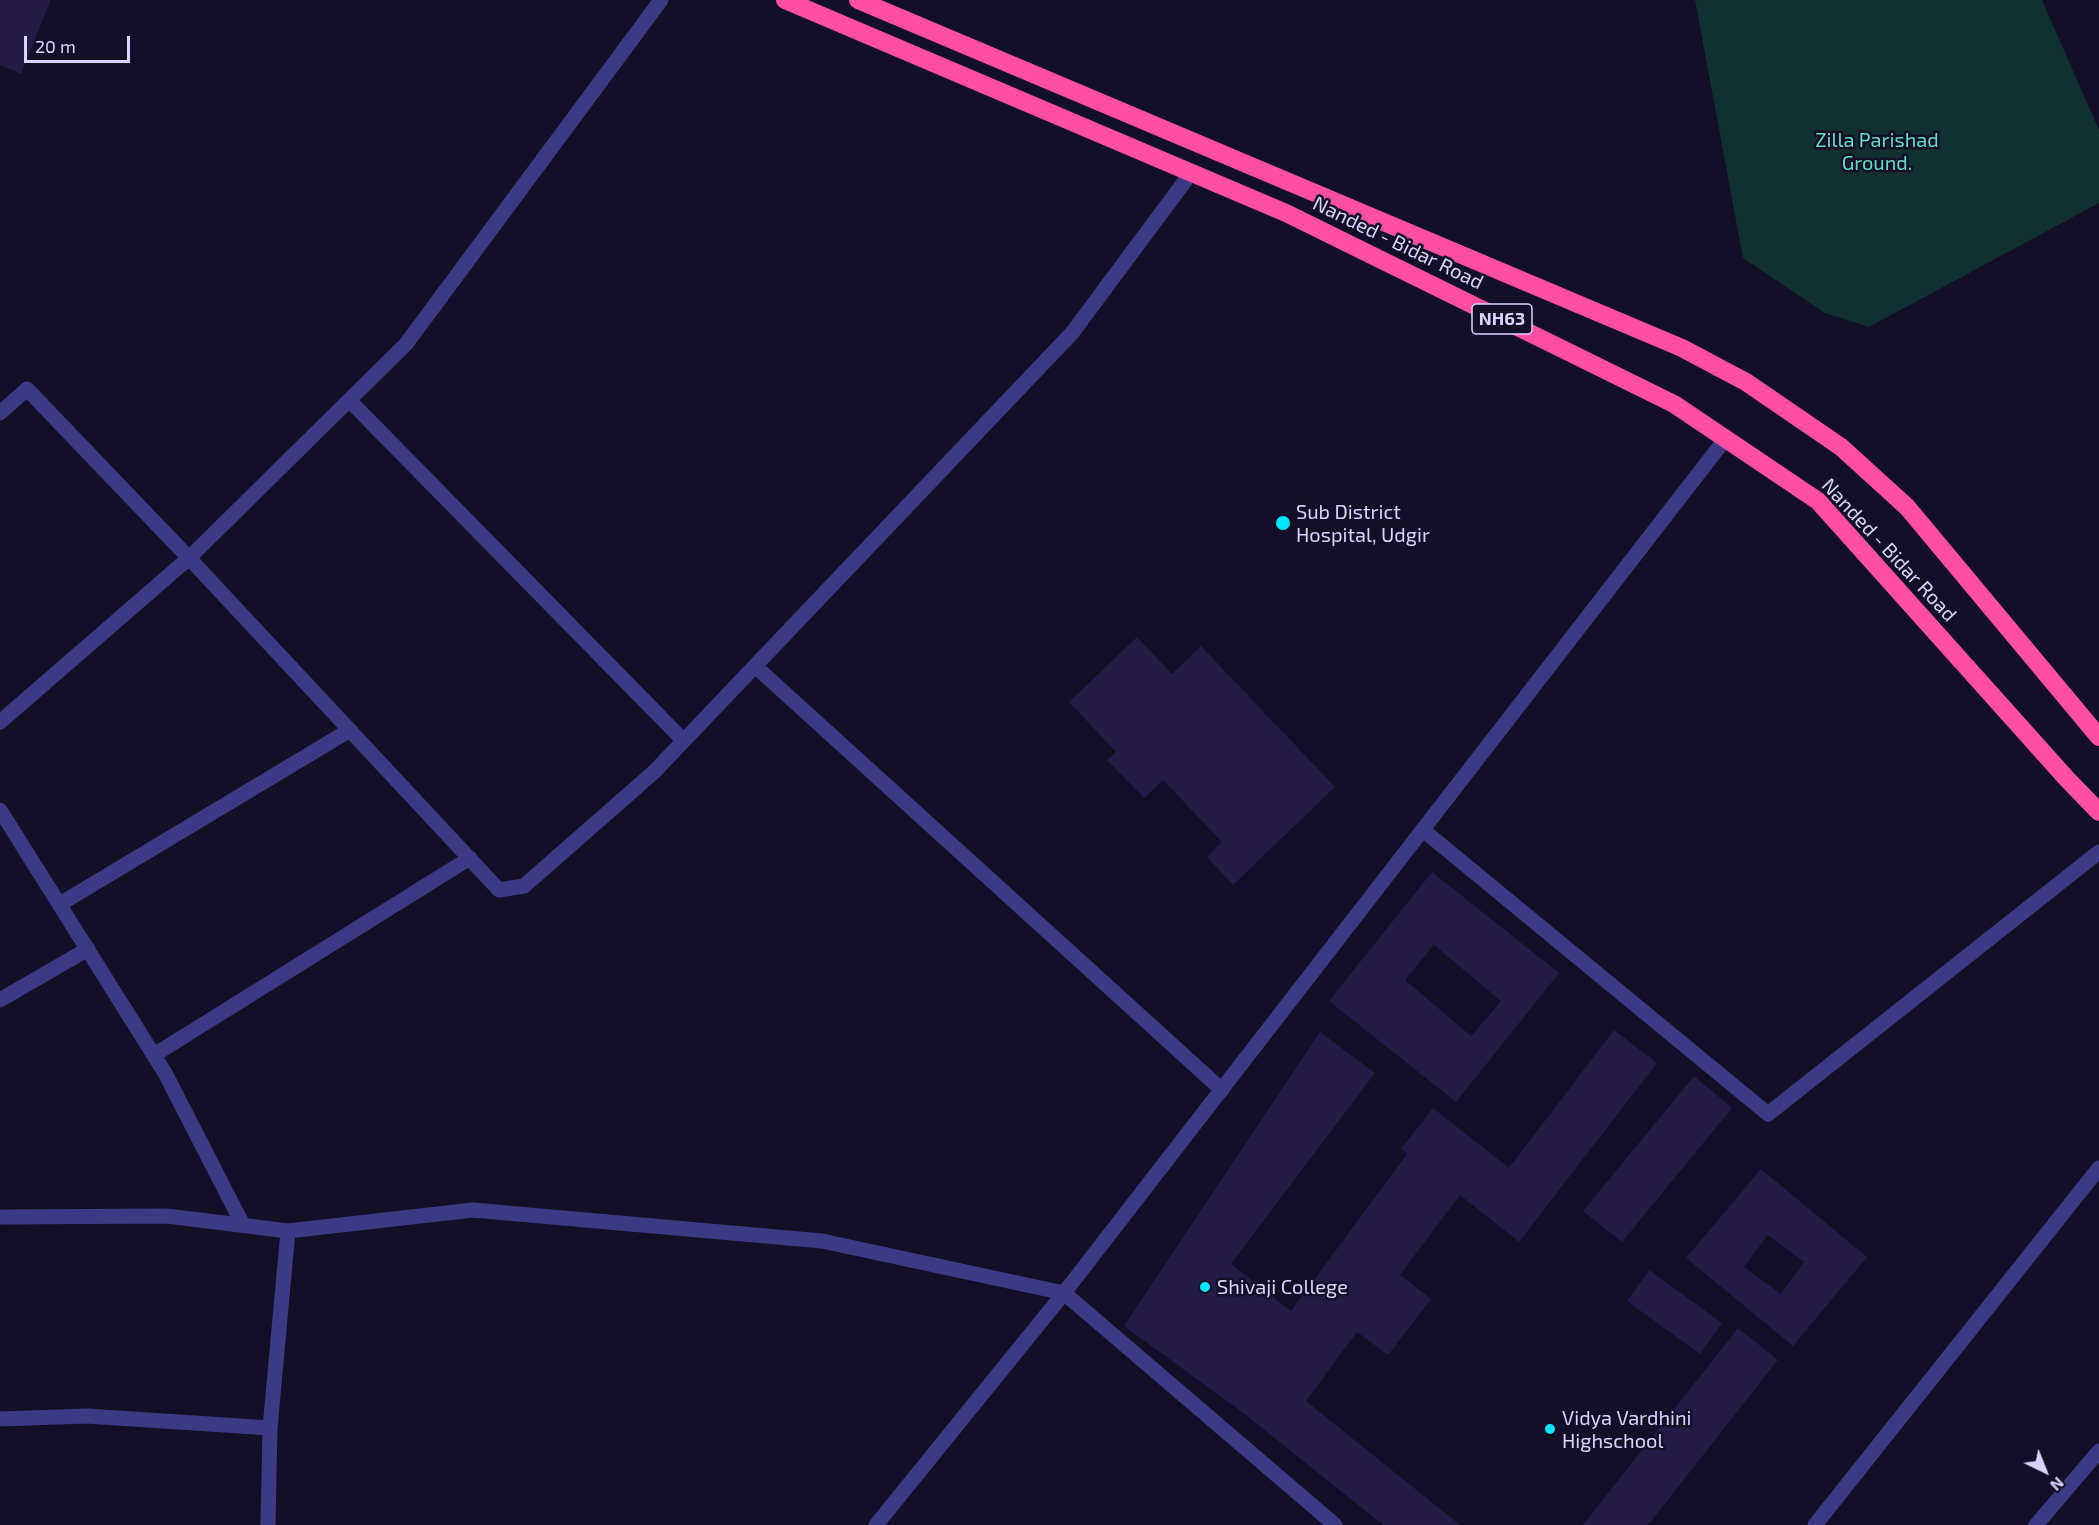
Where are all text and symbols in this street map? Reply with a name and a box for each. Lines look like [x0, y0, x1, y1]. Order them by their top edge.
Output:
scale bar [27, 24, 134, 62]
text: 20 m [35, 35, 76, 57]
park label: Zilla Parishad Ground. [1815, 128, 1939, 175]
street label: Nanded - Bidar Road [1309, 191, 1487, 295]
road number: NH63 [1472, 304, 1532, 334]
street label: Nanded - Bidar Road [1817, 474, 1961, 626]
place label: Sub District Hospital, Udgir [1296, 500, 1430, 547]
marker: Sub District Hospital, Udgir [1274, 514, 1292, 532]
place label: Shivaji College [1217, 1275, 1348, 1299]
marker: Shivaji College [1198, 1280, 1212, 1294]
place label: Vidya Vardhini Highschool [1562, 1406, 1692, 1453]
marker: Vidya Vardhini Highschool [1543, 1422, 1557, 1436]
north arrow [2015, 1441, 2075, 1501]
text: N [2047, 1474, 2068, 1495]

